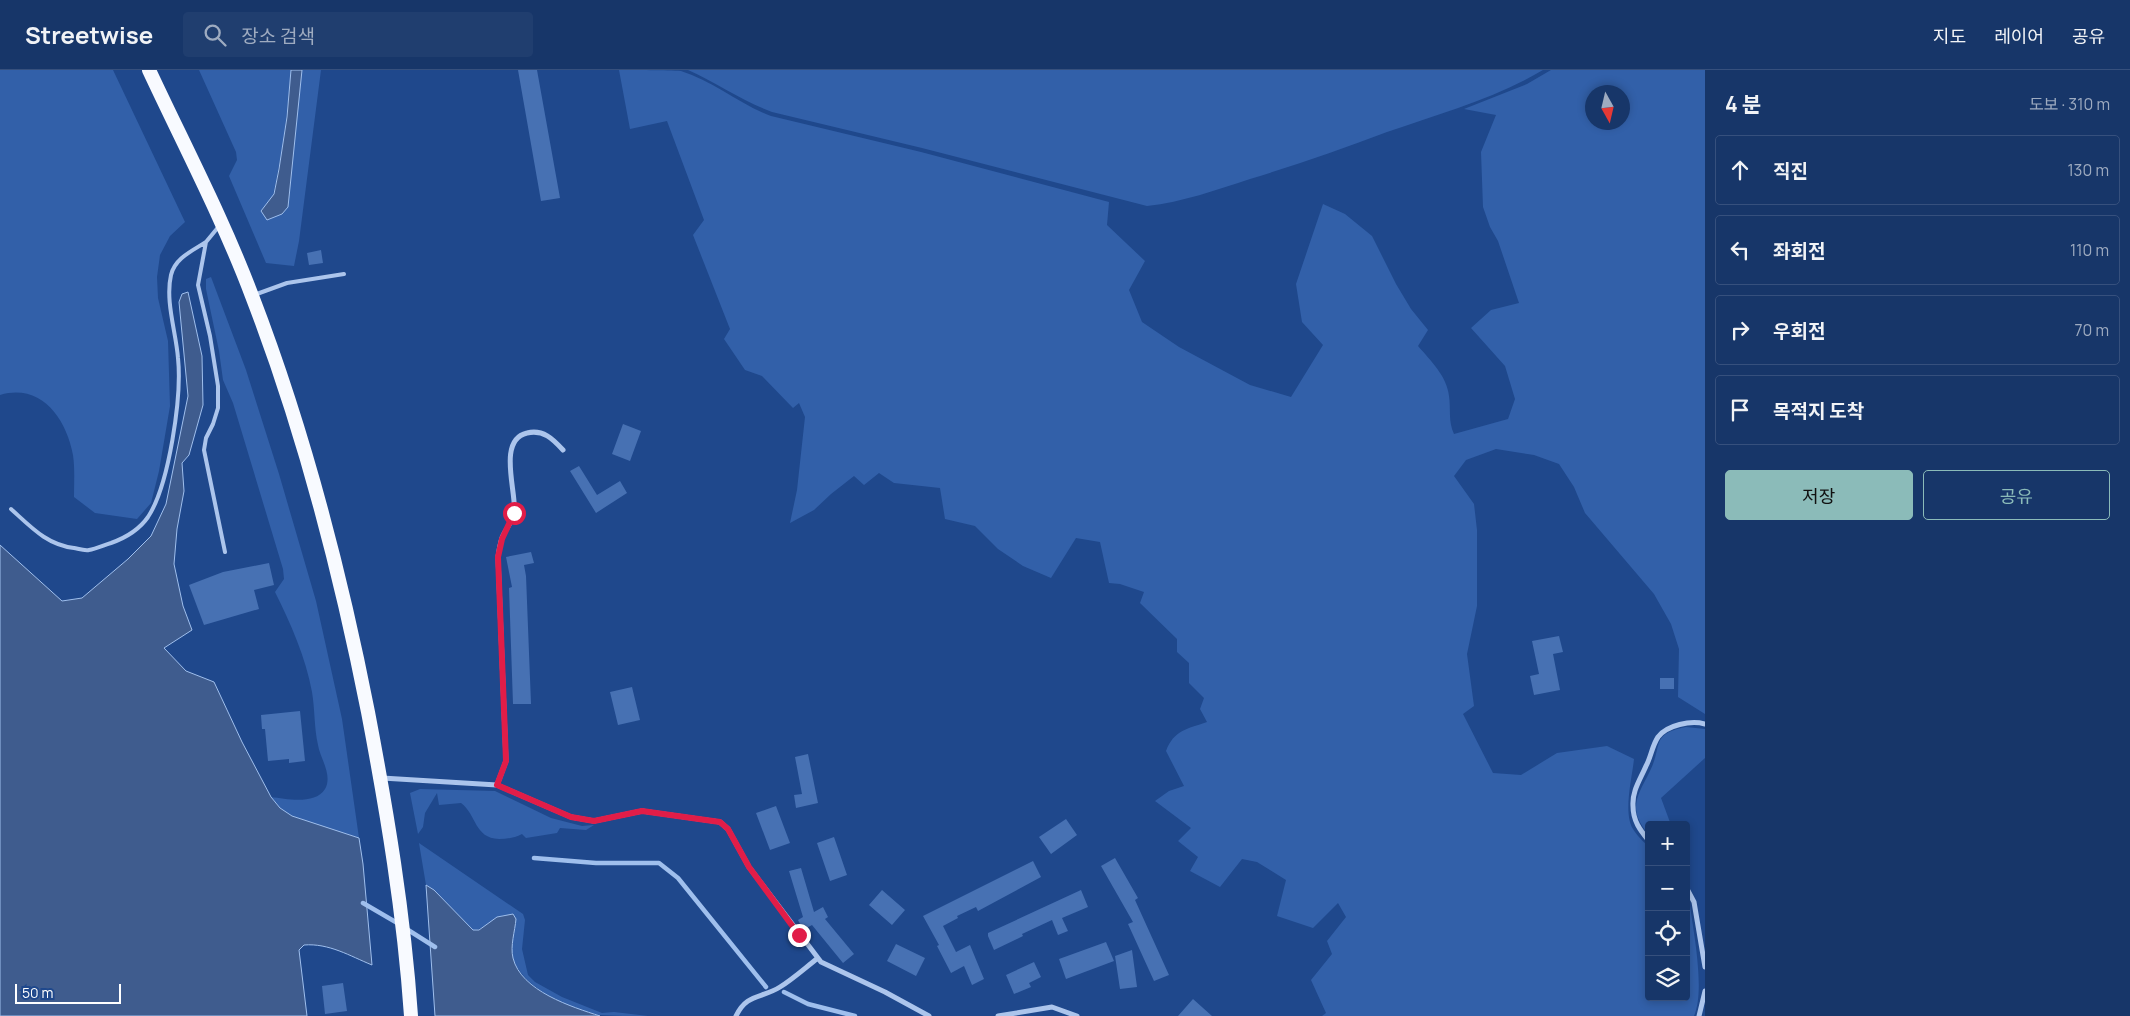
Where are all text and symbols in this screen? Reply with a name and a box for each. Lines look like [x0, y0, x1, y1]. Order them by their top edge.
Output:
search box [183, 12, 533, 57]
text: Streetwise [25, 18, 153, 51]
icon: search [201, 21, 229, 49]
text: 장소 검색 [241, 23, 315, 49]
text: 지도 [1933, 24, 1966, 48]
text: 레이어 [1994, 24, 2044, 48]
text: 공유 [2072, 24, 2105, 48]
north arrow [1585, 85, 1630, 130]
text: 4 분 [1725, 90, 1761, 118]
text: 도보 · 310 m [2029, 93, 2110, 115]
icon: ahead [1726, 156, 1754, 184]
text: 직진 [1773, 158, 1808, 184]
text: 130 m [2067, 159, 2109, 181]
icon: left [1726, 236, 1754, 264]
text: 좌회전 [1773, 238, 1825, 264]
text: 110 m [2070, 239, 2109, 261]
icon: right [1726, 316, 1754, 344]
text: 우회전 [1773, 318, 1825, 344]
text: 70 m [2074, 319, 2109, 341]
icon: arrive [1726, 396, 1754, 424]
text: 목적지 도착 [1773, 398, 1864, 424]
button: 저장 [1725, 470, 1913, 520]
button: 공유 [1923, 470, 2110, 520]
route start [503, 502, 526, 525]
map controls [1645, 821, 1690, 1001]
button: + [1645, 821, 1690, 866]
button: − [1645, 866, 1690, 911]
button: locate [1645, 911, 1690, 956]
route end [788, 924, 811, 947]
button: layers [1645, 956, 1690, 1001]
scale bar [15, 981, 121, 1004]
text: 50 m [22, 983, 53, 1002]

